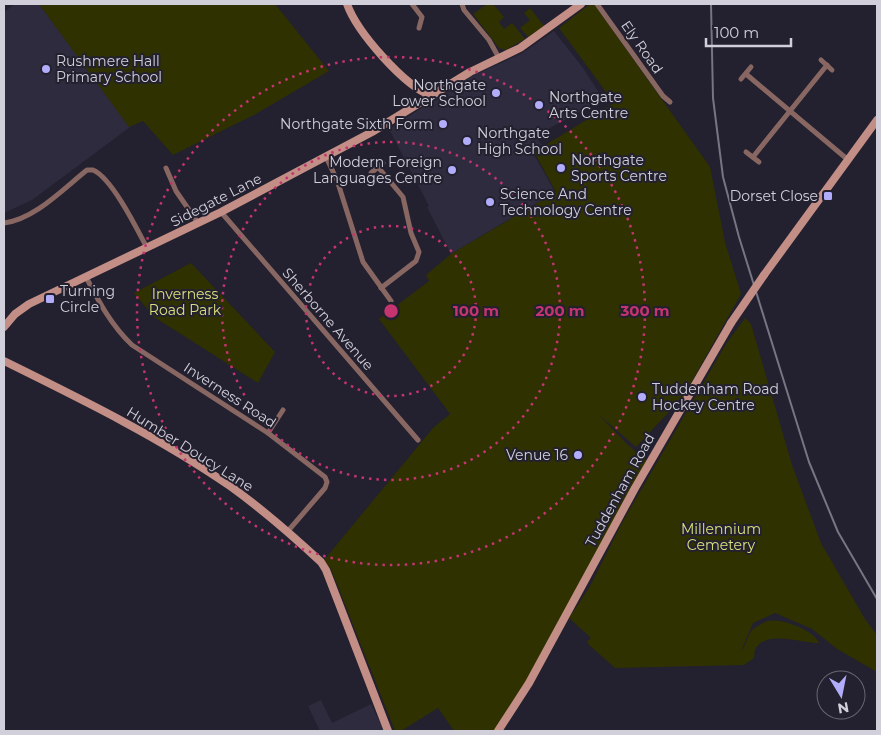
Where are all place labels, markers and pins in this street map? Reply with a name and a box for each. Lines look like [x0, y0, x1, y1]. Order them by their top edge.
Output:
place label: Rushmere Hall Primary School [56, 52, 162, 86]
marker: Rushmere Hall Primary School [40, 63, 52, 75]
place label: Northgate Lower School [392, 76, 486, 110]
marker: Northgate Lower School [490, 87, 502, 99]
place label: Northgate Arts Centre [549, 88, 628, 122]
marker: Northgate Arts Centre [533, 99, 545, 111]
place label: Northgate Sixth Form [280, 115, 433, 133]
marker: Northgate Sixth Form [437, 118, 449, 130]
place label: Northgate High School [477, 124, 562, 158]
marker: Northgate High School [461, 135, 473, 147]
place label: Northgate Sports Centre [571, 151, 667, 185]
place label: Modern Foreign Languages Centre [313, 153, 442, 187]
marker: Northgate Sports Centre [555, 162, 567, 174]
marker: Modern Foreign Languages Centre [446, 164, 458, 176]
place label: Science And Technology Centre [500, 185, 632, 219]
place label: Dorset Close [730, 187, 818, 205]
marker: Dorset Close [822, 190, 834, 202]
marker: Science And Technology Centre [484, 196, 496, 208]
place label: Turning Circle [60, 282, 115, 316]
marker: Turning Circle [44, 293, 56, 305]
centre of rings [382, 302, 400, 320]
place label: Tuddenham Road Hockey Centre [652, 380, 779, 414]
marker: Tuddenham Road Hockey Centre [636, 391, 648, 403]
place label: Venue 16 [506, 446, 568, 464]
marker: Venue 16 [572, 449, 584, 461]

